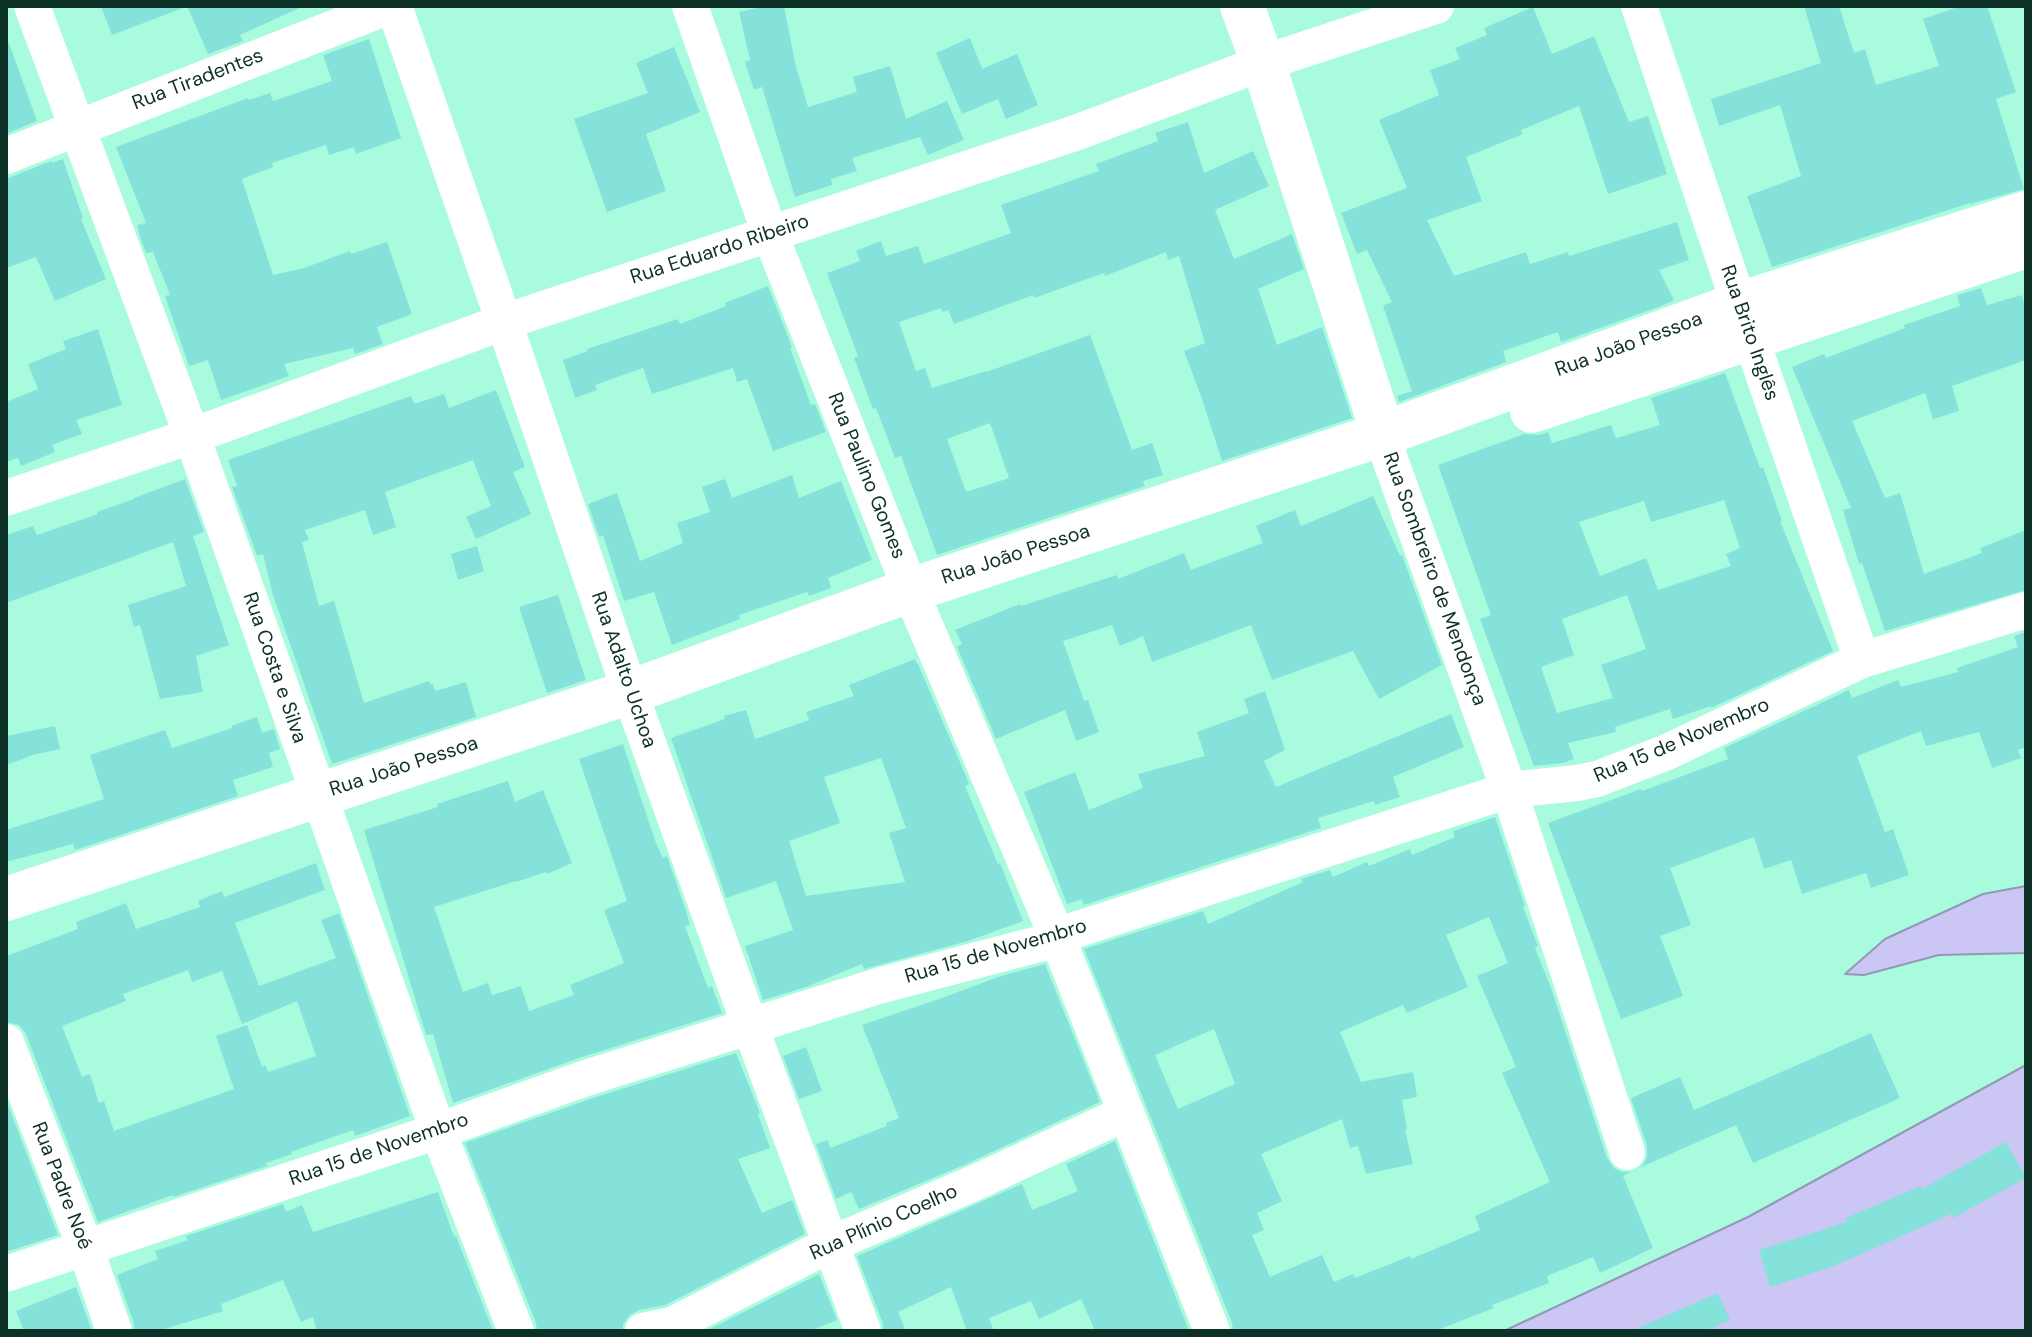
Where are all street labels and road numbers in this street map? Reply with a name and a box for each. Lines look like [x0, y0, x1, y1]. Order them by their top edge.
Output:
street label: Rua Tiradentes [129, 44, 267, 116]
street label: Rua Eduardo Ribeiro [628, 210, 812, 290]
street label: Rua Brito Inglês [1715, 262, 1783, 404]
street label: Rua João Pessoa [1552, 307, 1706, 383]
street label: Rua Paulino Gomes [822, 389, 910, 563]
street label: Rua Sombreiro de Mendonça [1377, 449, 1491, 709]
street label: Rua João Pessoa [939, 520, 1093, 590]
street label: Rua Costa e Silva [237, 589, 311, 747]
street label: Rua Adalto Uchoa [585, 589, 661, 751]
street label: Rua 15 de Novembro [1591, 693, 1773, 789]
street label: Rua João Pessoa [327, 732, 481, 802]
street label: Rua 15 de Novembro [902, 915, 1090, 989]
street label: Rua 15 de Novembro [286, 1108, 472, 1192]
street label: Rua Padre Noé [26, 1119, 96, 1253]
street label: Rua Plínio Coelho [807, 1180, 961, 1266]

